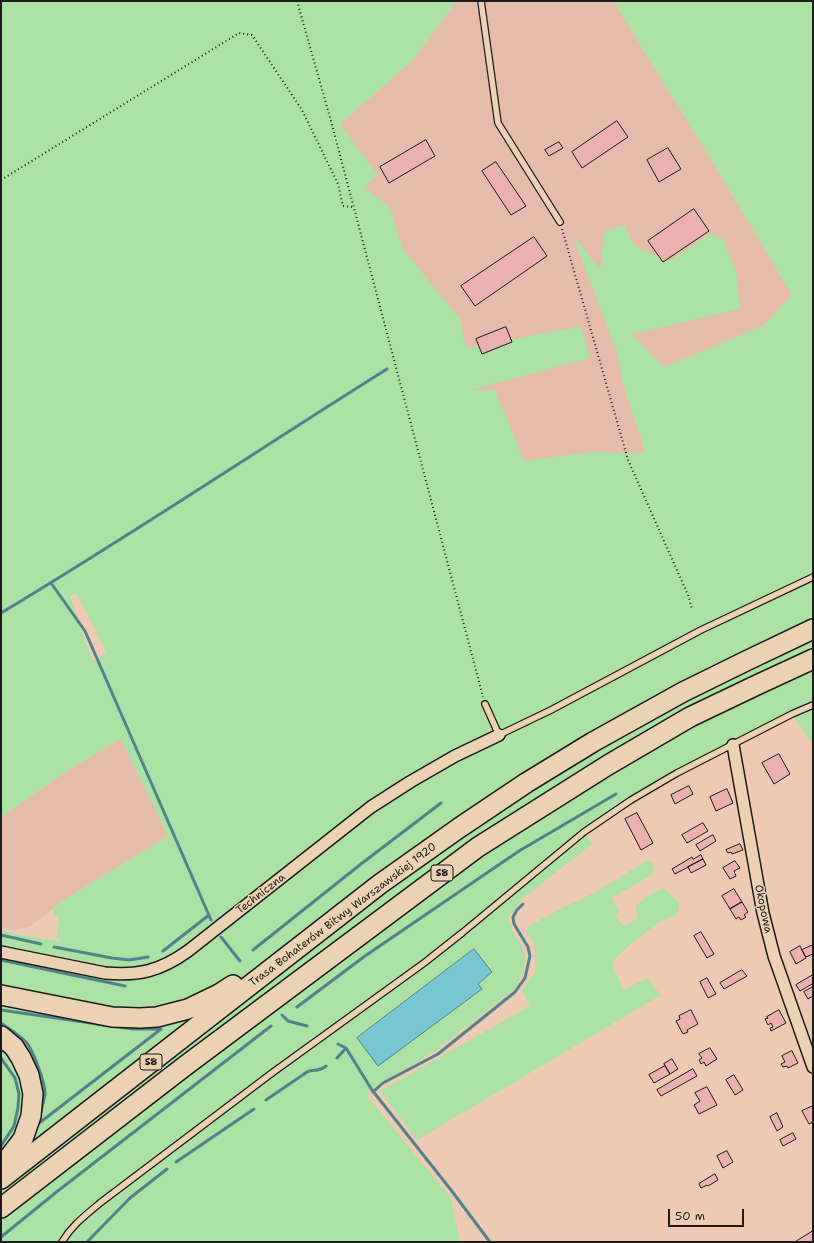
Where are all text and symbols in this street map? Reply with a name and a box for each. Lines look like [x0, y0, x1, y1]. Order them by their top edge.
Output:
street label: Trasa Bohaterów Bitwy Warszawskiej 1920 [247, 840, 439, 990]
road number: S8 [431, 865, 453, 881]
street label: Techniczna [234, 871, 288, 917]
street label: Okopowa [751, 884, 775, 934]
road number: S8 [140, 1054, 162, 1070]
scale bar [670, 1201, 746, 1227]
text: 50 m [675, 1208, 705, 1224]

